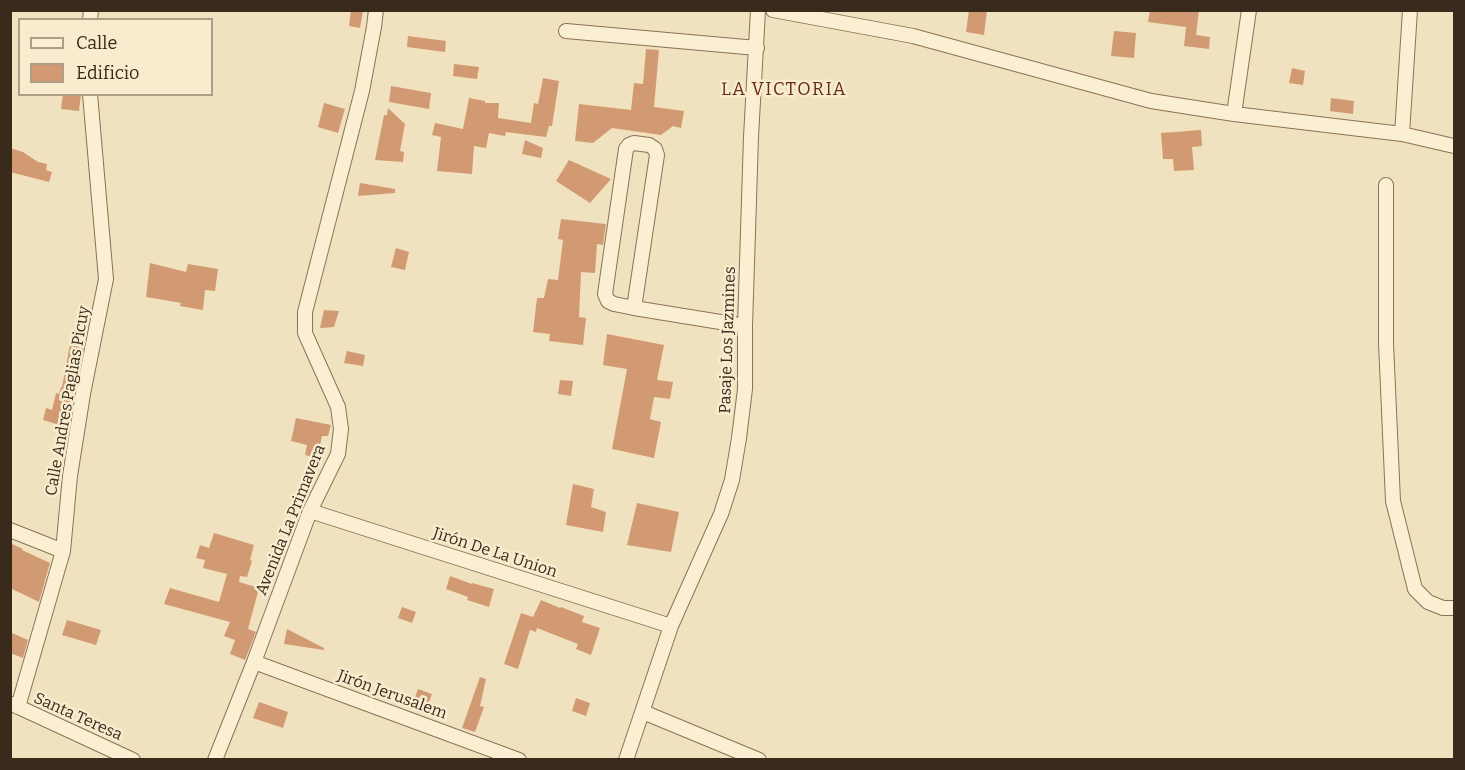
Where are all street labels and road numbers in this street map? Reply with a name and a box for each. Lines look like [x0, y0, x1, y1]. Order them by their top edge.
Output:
street label: Pasaje Los Jazmines [716, 266, 740, 414]
street label: Calle Andres Paglias Picuy [42, 305, 94, 497]
street label: Avenida La Primavera [252, 442, 330, 598]
street label: Jirón De La Union [430, 524, 560, 582]
street label: Jirón Jerusalem [335, 666, 449, 724]
street label: Santa Teresa [31, 689, 125, 745]

